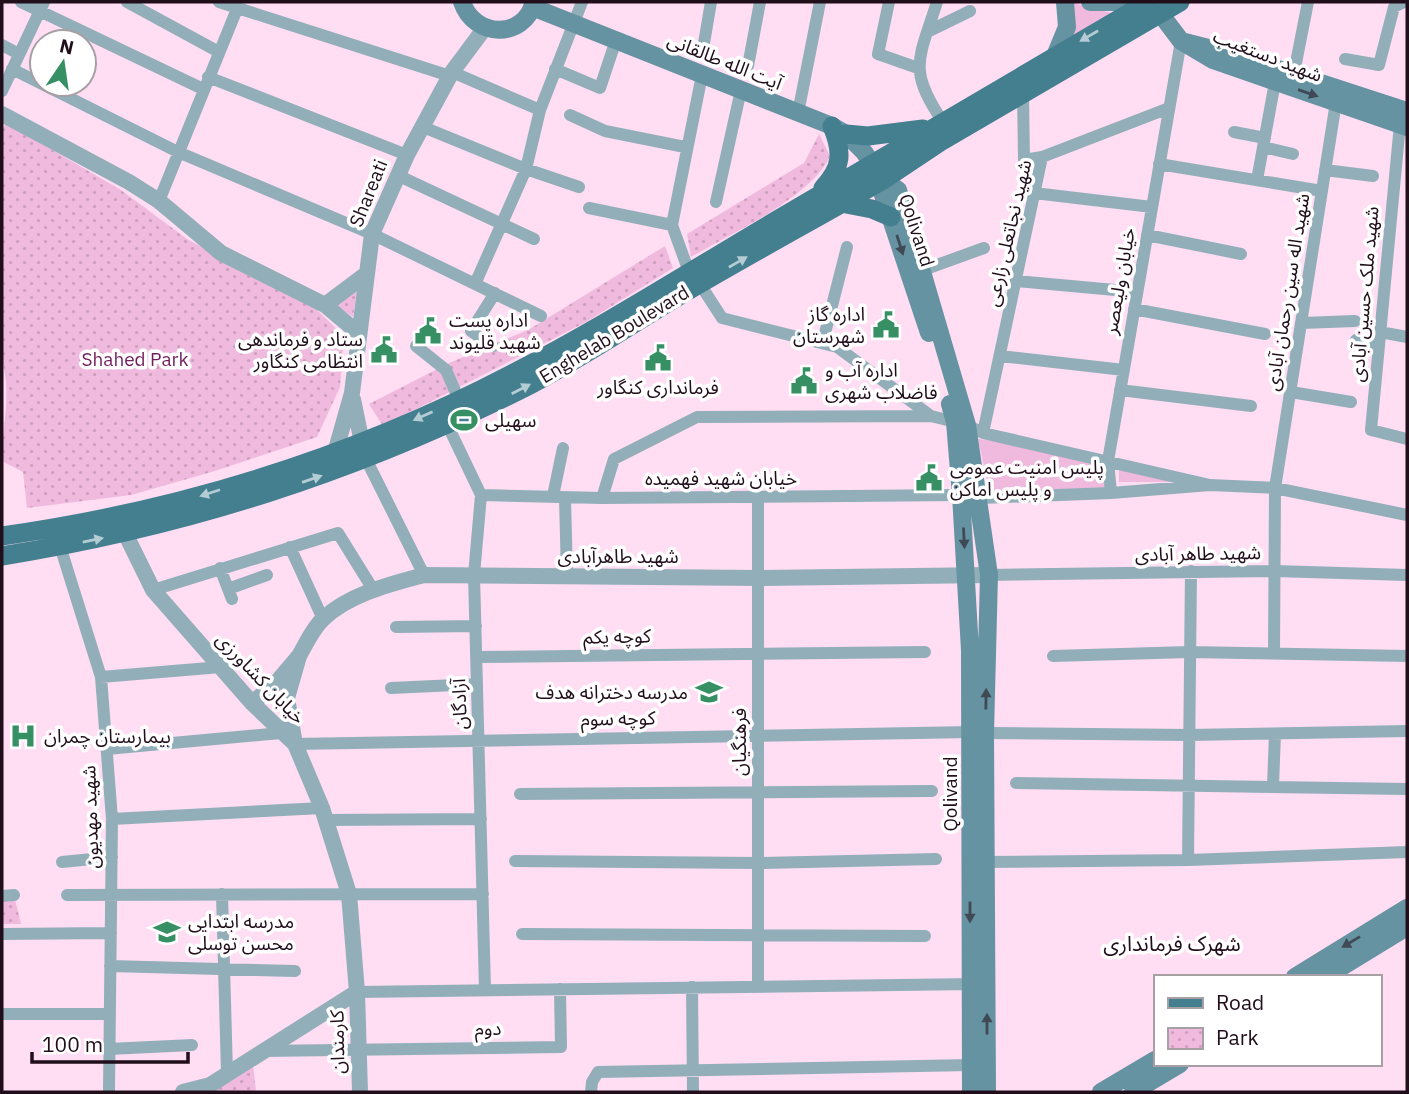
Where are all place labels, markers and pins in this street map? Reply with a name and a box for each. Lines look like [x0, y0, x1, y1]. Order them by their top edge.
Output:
place label: اداره گاز شهرستان [793, 302, 865, 348]
place label: اداره پست شهید قلیوند [449, 308, 541, 354]
public building icon: اداره گاز شهرستان [871, 310, 901, 340]
public building icon: اداره پست شهید قلیوند [413, 316, 443, 346]
place label: ستاد و فرماندهی انتظامی کنگاور [238, 327, 363, 373]
public building icon: ستاد و فرماندهی انتظامی کنگاور [369, 335, 399, 365]
public building icon: فرمانداری کنگاور [643, 343, 673, 373]
place label: اداره آب و فاضلاب شهری [825, 358, 937, 404]
public building icon: اداره آب و فاضلاب شهری [789, 366, 819, 396]
place label: فرمانداری کنگاور [596, 375, 719, 399]
sports icon: سهیلی [449, 405, 479, 435]
place label: سهیلی [485, 408, 536, 432]
place label: پلیس امنیت عمومی و پلیس اماکن [950, 455, 1104, 502]
public building icon: پلیس امنیت عمومی و پلیس اماکن [914, 463, 944, 493]
school or university icon: مدرسه دخترانه هدف [694, 677, 724, 707]
place label: مدرسه دخترانه هدف [535, 680, 688, 704]
hospital icon: بیمارستان چمران [8, 721, 38, 751]
place label: بیمارستان چمران [44, 724, 171, 749]
place label: مدرسه ابتدایی محسن توسلی [188, 909, 294, 955]
school or university icon: مدرسه ابتدایی محسن توسلی [152, 917, 182, 947]

